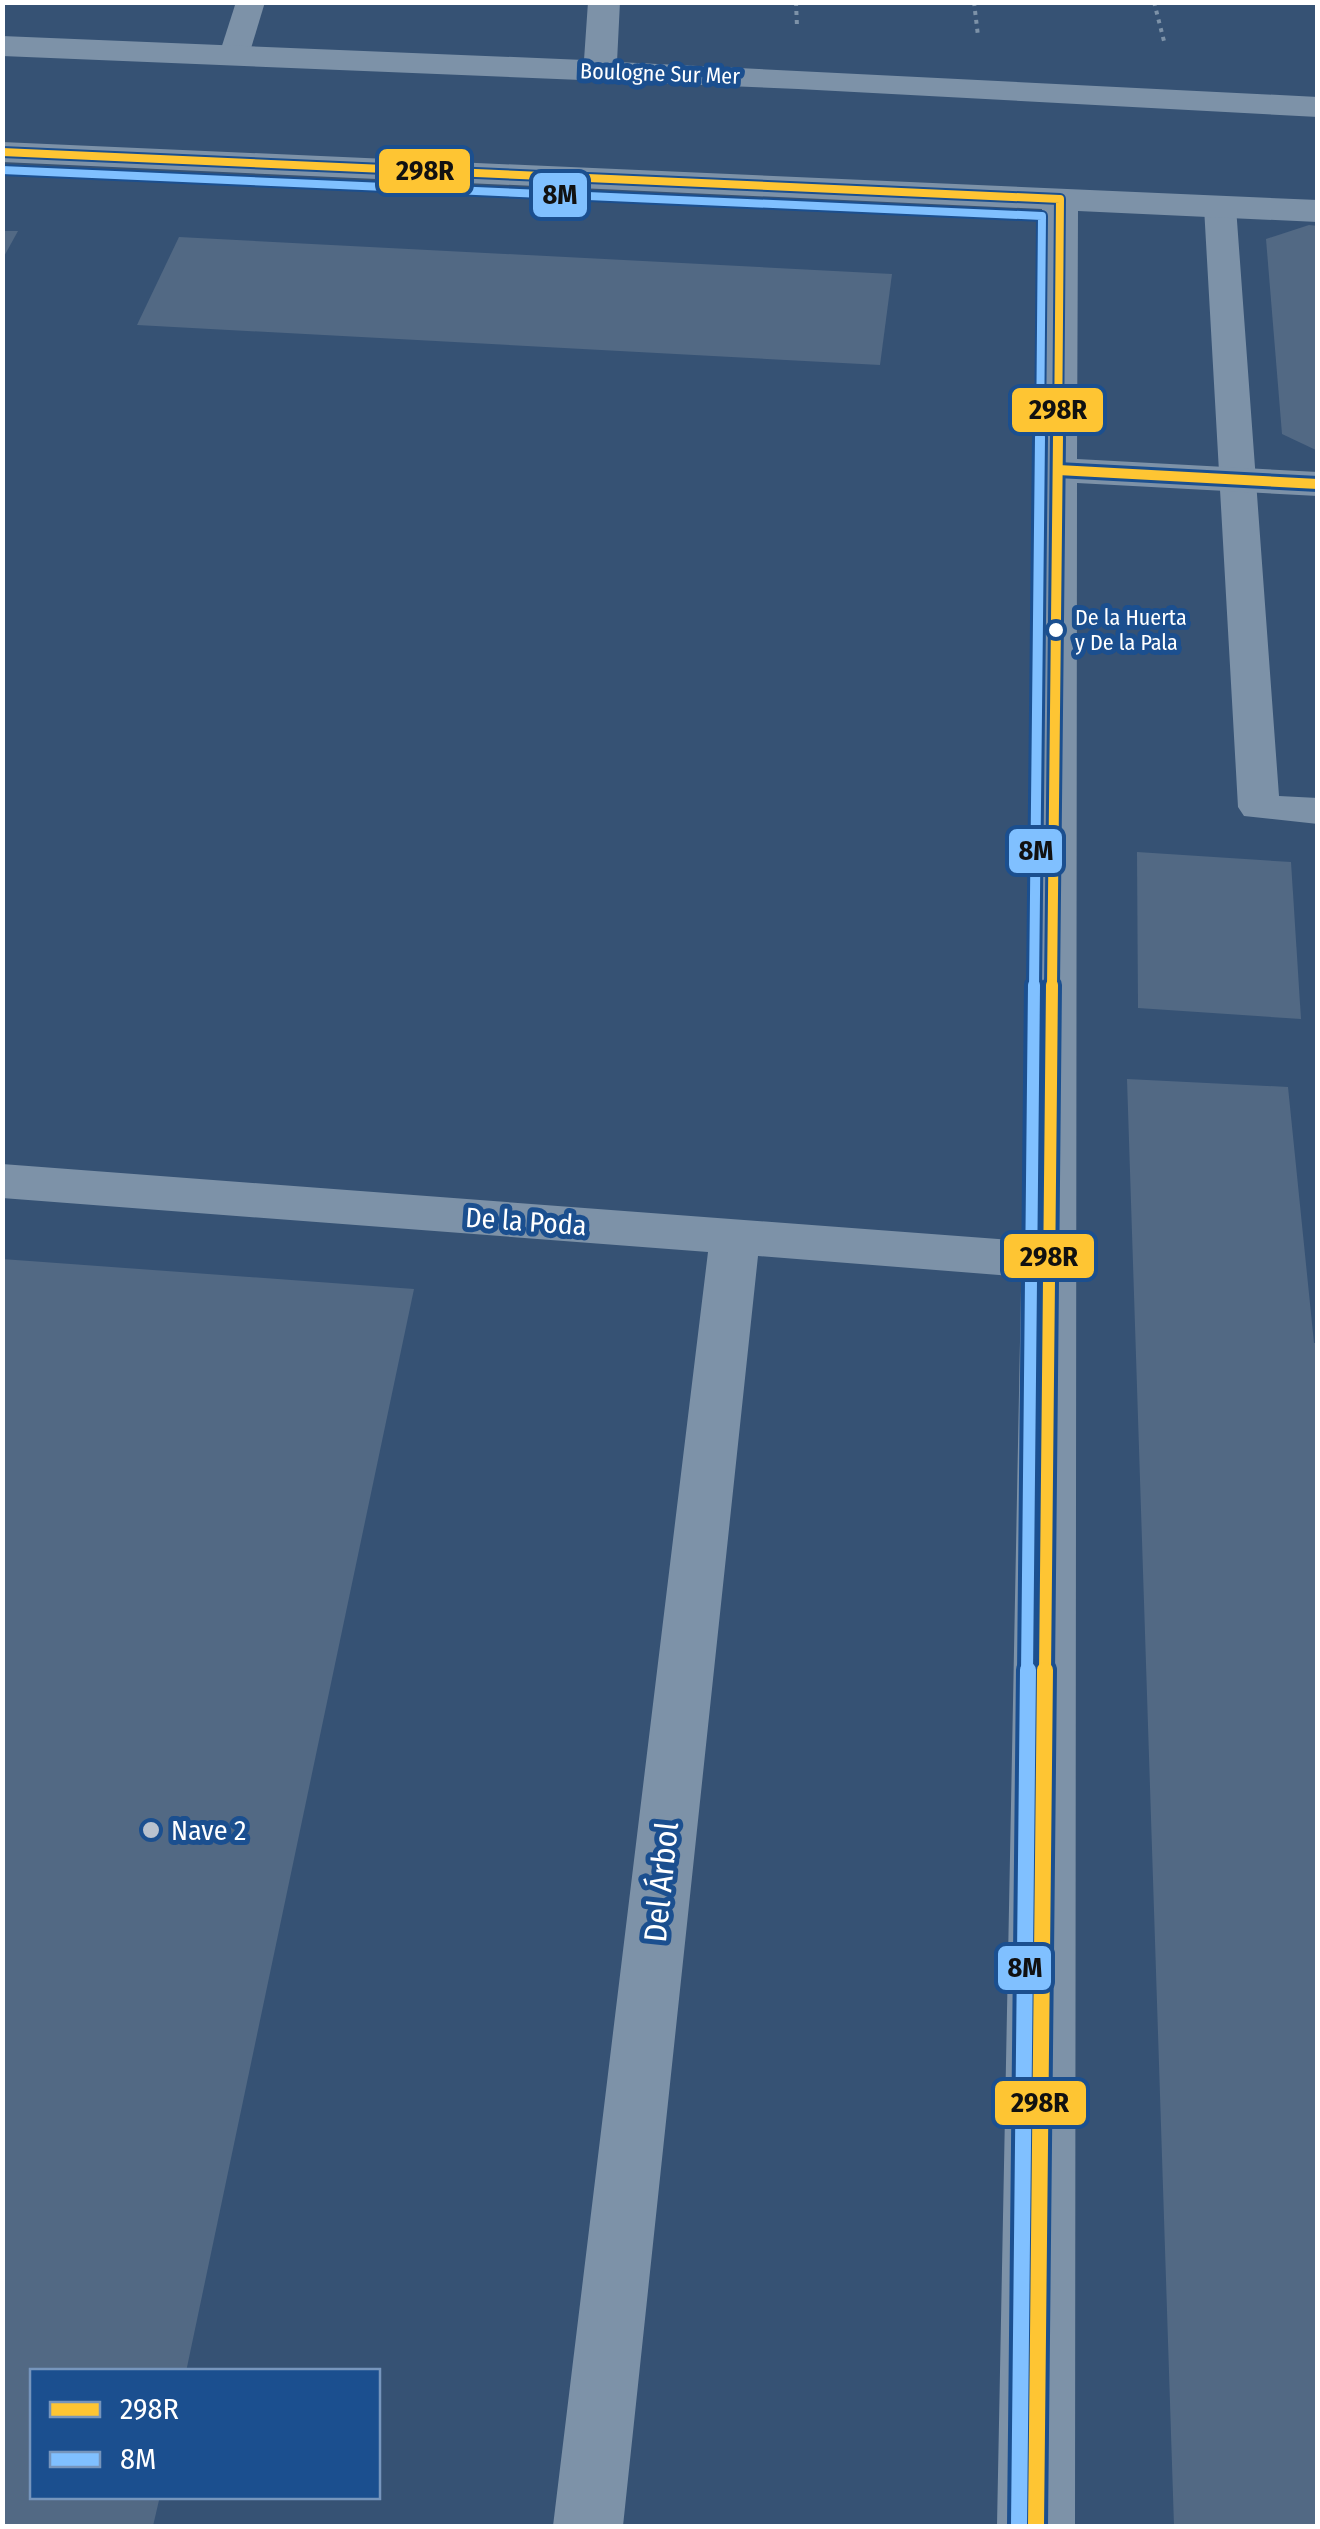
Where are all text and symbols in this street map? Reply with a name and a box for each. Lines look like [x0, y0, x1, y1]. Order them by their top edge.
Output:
street label: Boulogne Sur Mer [580, 57, 741, 90]
line badge: 298R [377, 147, 472, 195]
text: 298R [395, 154, 454, 187]
line badge: 8M [531, 171, 589, 219]
text: 8M [543, 178, 577, 211]
line badge: 298R [1010, 386, 1105, 434]
text: 298R [1028, 393, 1087, 426]
place label: De la Huerta y De la Pala [1075, 604, 1187, 656]
marker: De la Huerta y De la Pala [1046, 620, 1066, 640]
line badge: 8M [1007, 827, 1064, 875]
text: 8M [1019, 834, 1053, 867]
street label: De la Poda [464, 1201, 588, 1242]
line badge: 298R [1002, 1232, 1096, 1280]
text: 298R [1019, 1240, 1078, 1273]
place label: Nave 2 [171, 1814, 246, 1847]
marker: Nave 2 [140, 1819, 162, 1841]
street label: Del Árbol [636, 1820, 686, 1944]
line badge: 8M [996, 1944, 1053, 1992]
text: 8M [1008, 1951, 1042, 1984]
line badge: 298R [993, 2079, 1088, 2127]
text: 298R [1010, 2086, 1069, 2119]
legend [30, 2369, 380, 2499]
text: 298R [120, 2391, 179, 2427]
text: 8M [120, 2441, 156, 2477]

